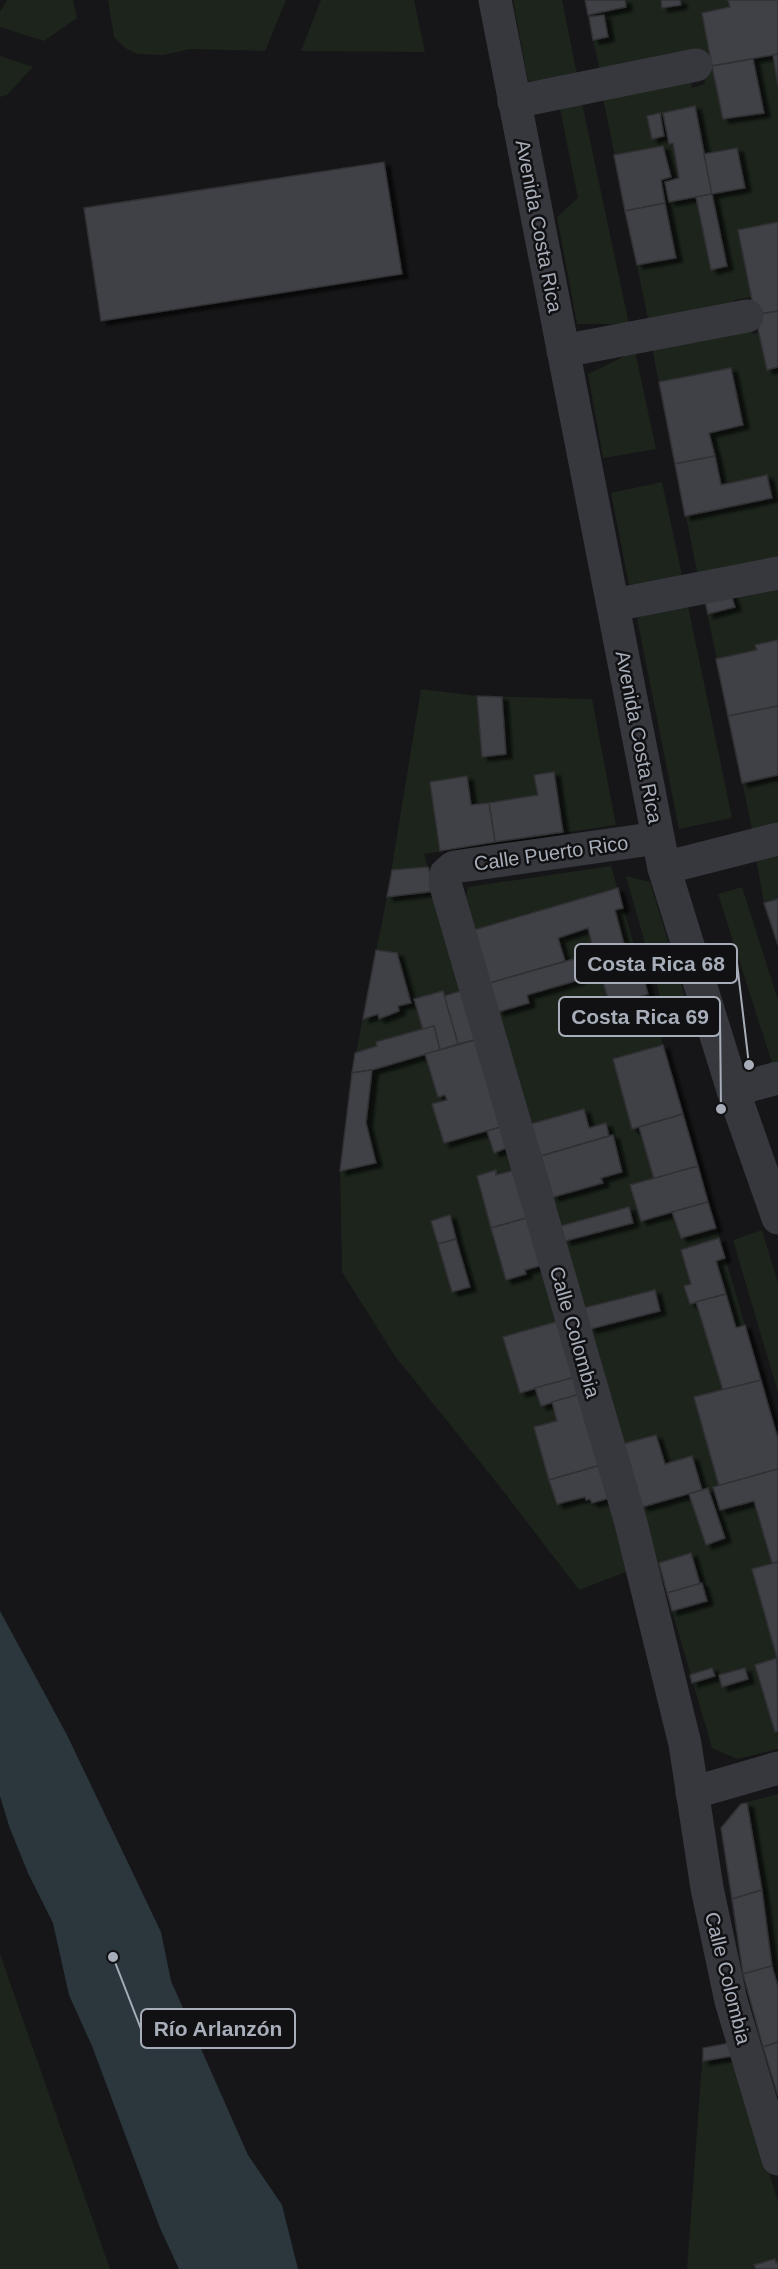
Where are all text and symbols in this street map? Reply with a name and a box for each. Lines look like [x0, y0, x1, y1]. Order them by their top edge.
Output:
street label: Avenida Costa Rica [511, 138, 567, 315]
street label: Avenida Costa Rica [611, 649, 667, 826]
street label: Calle Puerto Rico [472, 831, 630, 875]
callout: Costa Rica 68 [575, 944, 737, 983]
text: Costa Rica 68 [587, 952, 725, 975]
callout: Costa Rica 69 [559, 997, 720, 1036]
text: Costa Rica 69 [571, 1005, 709, 1028]
street label: Calle Colombia [546, 1264, 605, 1401]
street label: Calle Colombia [701, 1910, 755, 2047]
callout: Río Arlanzón [141, 2009, 295, 2048]
text: Río Arlanzón [154, 2017, 282, 2040]

